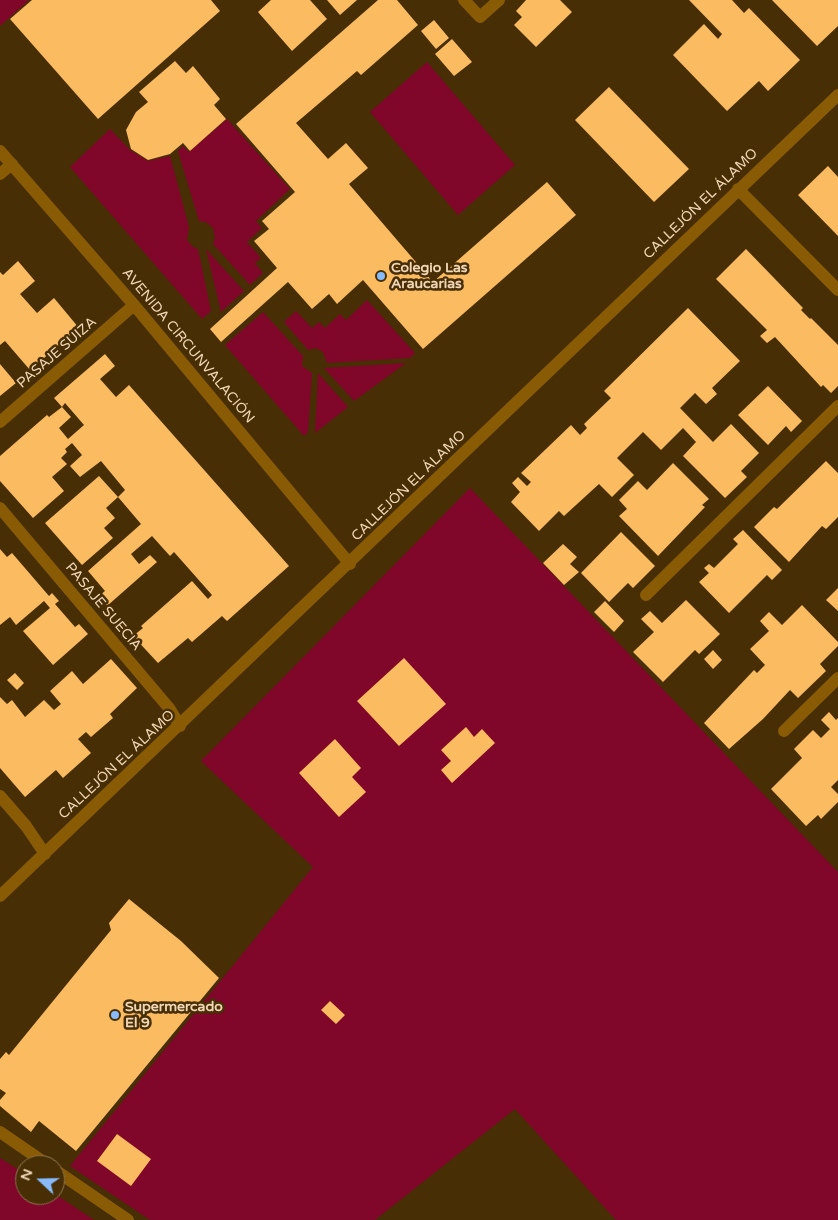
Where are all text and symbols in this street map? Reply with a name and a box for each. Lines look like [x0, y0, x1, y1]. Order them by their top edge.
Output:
street label: CALLEJÓN EL ÁLAMO [640, 145, 762, 263]
place label: Colegio Las Araucarias [391, 260, 468, 292]
street label: AVENIDA CIRCUNVALACIÓN [118, 265, 258, 427]
marker: Colegio Las Araucarias [375, 270, 387, 282]
street label: PASAJE SUIZA [14, 314, 100, 392]
street label: CALLEJÓN EL ÁLAMO [348, 427, 470, 545]
street label: PASAJE SUECIA [61, 560, 145, 654]
street label: CALLEJÓN EL ÁLAMO [56, 707, 178, 823]
place label: Supermercado El 9 [125, 999, 223, 1032]
marker: Supermercado El 9 [109, 1009, 121, 1021]
north arrow [15, 1155, 65, 1205]
text: N [17, 1167, 36, 1183]

